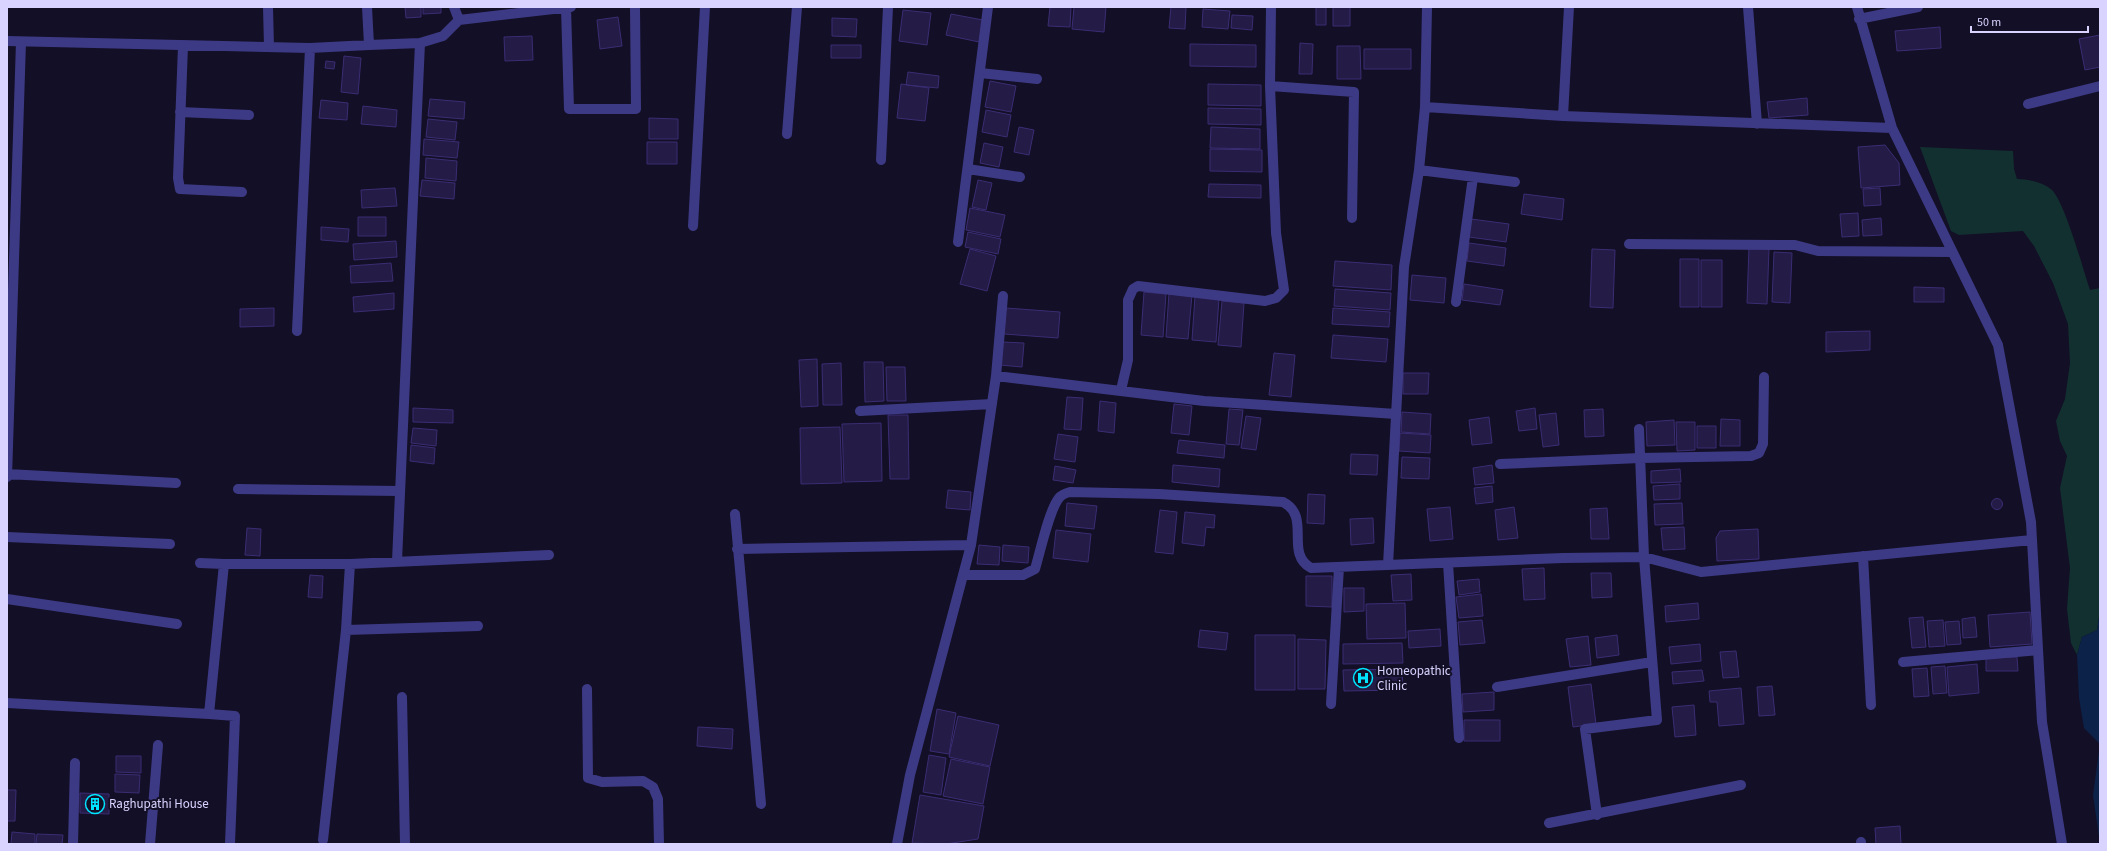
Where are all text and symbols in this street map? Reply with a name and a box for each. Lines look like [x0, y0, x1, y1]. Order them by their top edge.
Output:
scale bar [1971, 8, 2088, 34]
text: 50 m [1977, 14, 2001, 31]
place label: Homeopathic Clinic [1377, 662, 1451, 695]
hospital icon: Homeopathic Clinic [1352, 667, 1374, 689]
building icon: Raghupathi House [84, 793, 106, 815]
place label: Raghupathi House [109, 795, 209, 813]

